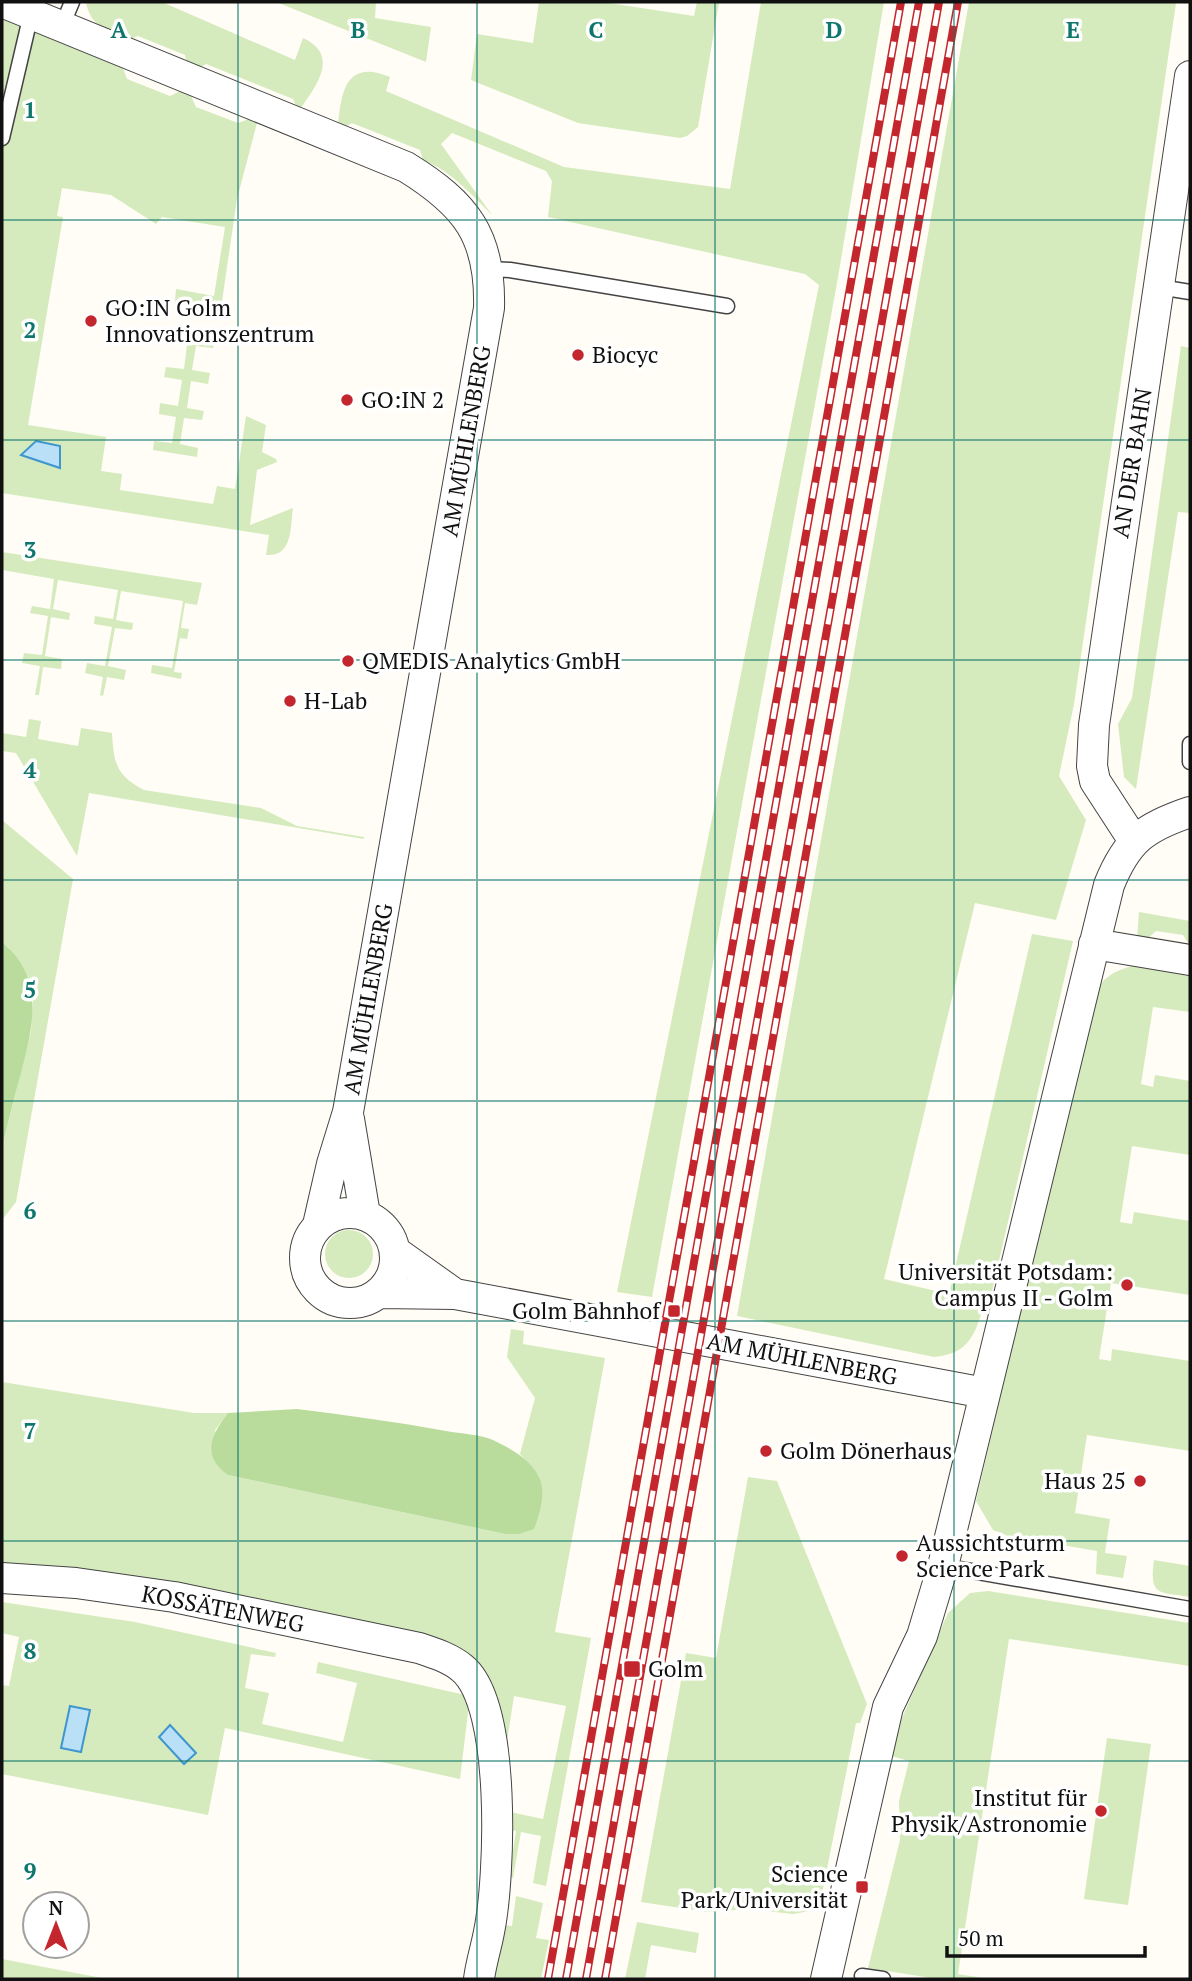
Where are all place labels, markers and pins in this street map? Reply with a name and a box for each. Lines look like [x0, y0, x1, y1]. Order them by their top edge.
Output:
place label: GO:IN Golm Innovationszentrum [105, 292, 315, 349]
marker: GO:IN Golm Innovationszentrum [83, 313, 99, 329]
place label: Biocyc [592, 339, 658, 370]
marker: Biocyc [570, 347, 586, 363]
place label: GO:IN 2 [361, 384, 444, 415]
marker: GO:IN 2 [339, 392, 355, 408]
place label: QMEDIS Analytics GmbH [362, 645, 621, 676]
marker: QMEDIS Analytics GmbH [340, 653, 356, 669]
place label: H-Lab [304, 685, 367, 716]
marker: H-Lab [282, 693, 298, 709]
place label: Universität Potsdam: Campus II - Golm [898, 1256, 1113, 1313]
marker: Universität Potsdam: Campus II - Golm [1119, 1277, 1135, 1293]
place label: Golm Bahnhof [512, 1295, 662, 1326]
marker: Golm Bahnhof [666, 1303, 682, 1319]
place label: Golm Dönerhaus [780, 1435, 952, 1466]
marker: Golm Dönerhaus [758, 1443, 774, 1459]
place label: Haus 25 [1044, 1465, 1126, 1496]
marker: Haus 25 [1132, 1473, 1148, 1489]
place label: Aussichtsturm Science Park [916, 1527, 1065, 1584]
marker: Aussichtsturm Science Park [894, 1548, 910, 1564]
place label: Golm [648, 1653, 703, 1684]
marker: Golm [622, 1659, 642, 1679]
place label: Institut für Physik/Astronomie [891, 1782, 1087, 1839]
marker: Institut für Physik/Astronomie [1093, 1803, 1109, 1819]
place label: Science Park/Universität [681, 1858, 848, 1915]
marker: Science Park/Universität [854, 1879, 870, 1895]

